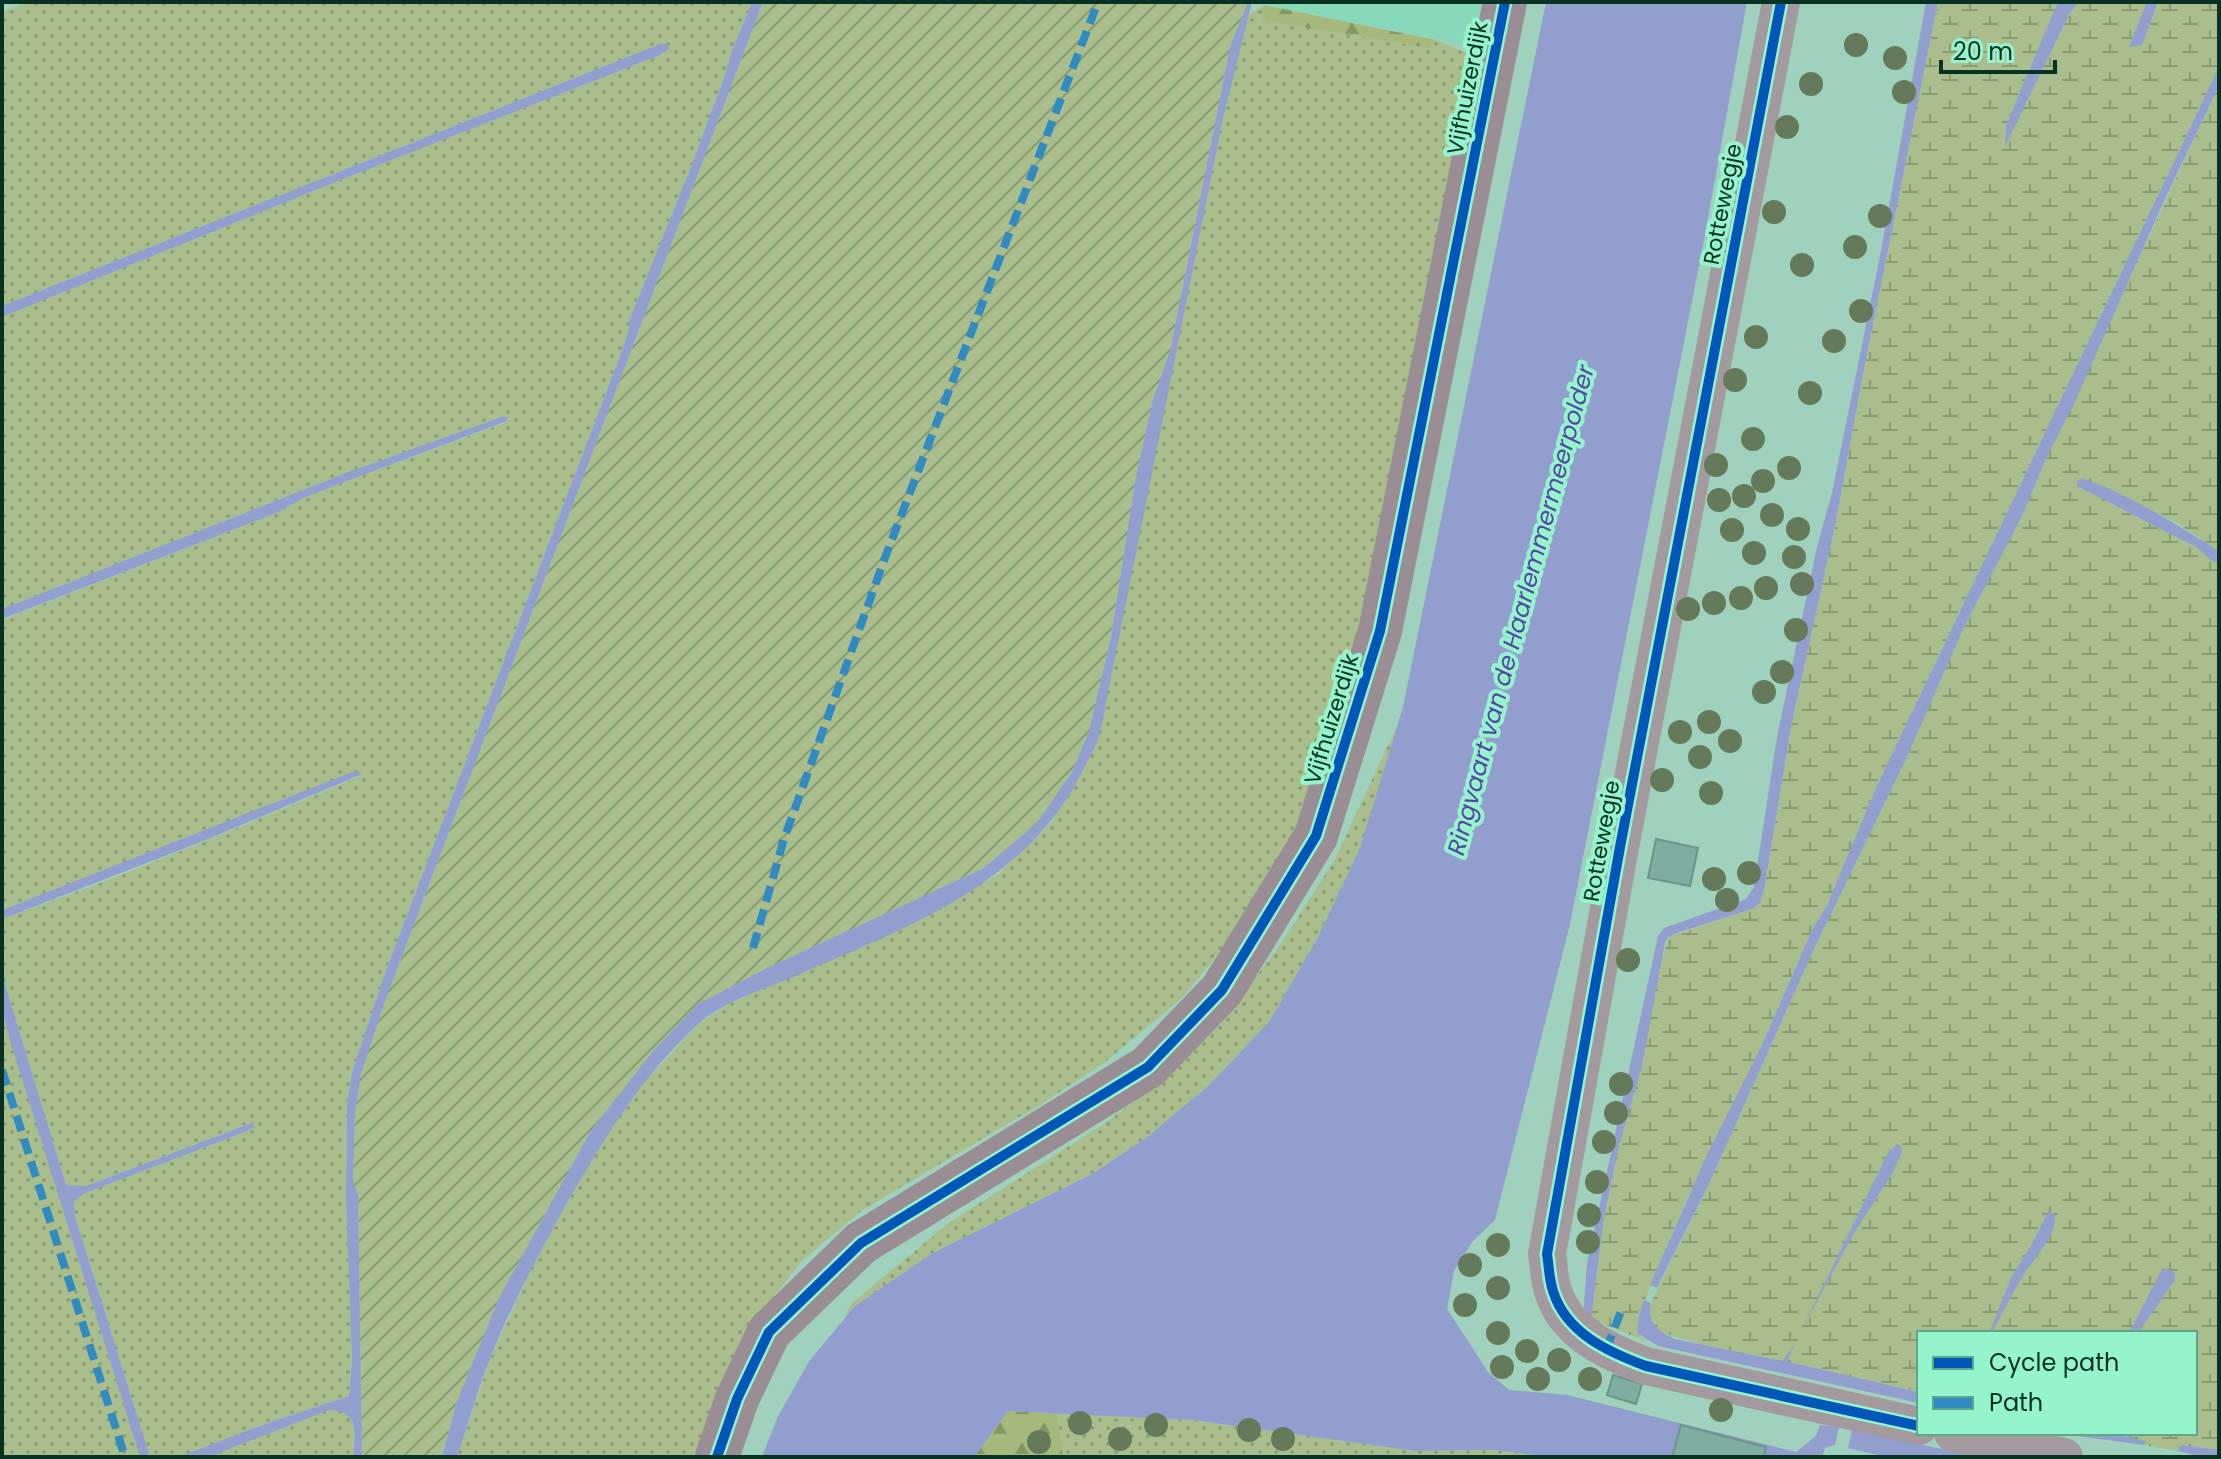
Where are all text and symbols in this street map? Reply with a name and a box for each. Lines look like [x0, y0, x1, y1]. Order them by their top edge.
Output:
street label: Vijfhuizerdijk [1439, 18, 1496, 158]
scale bar [1941, 24, 2055, 74]
text: 20 m [1953, 35, 2013, 68]
street label: Rottewegje [1696, 141, 1749, 267]
water label: Ringvaart van de Haarlemmermeerpolder [1439, 360, 1602, 859]
street label: Vijfhuizerdijk [1297, 649, 1366, 788]
street label: Rottewegje [1576, 778, 1627, 904]
legend [1917, 1331, 2197, 1435]
text: Cycle path [1989, 1346, 2119, 1379]
text: Path [1989, 1386, 2043, 1419]

